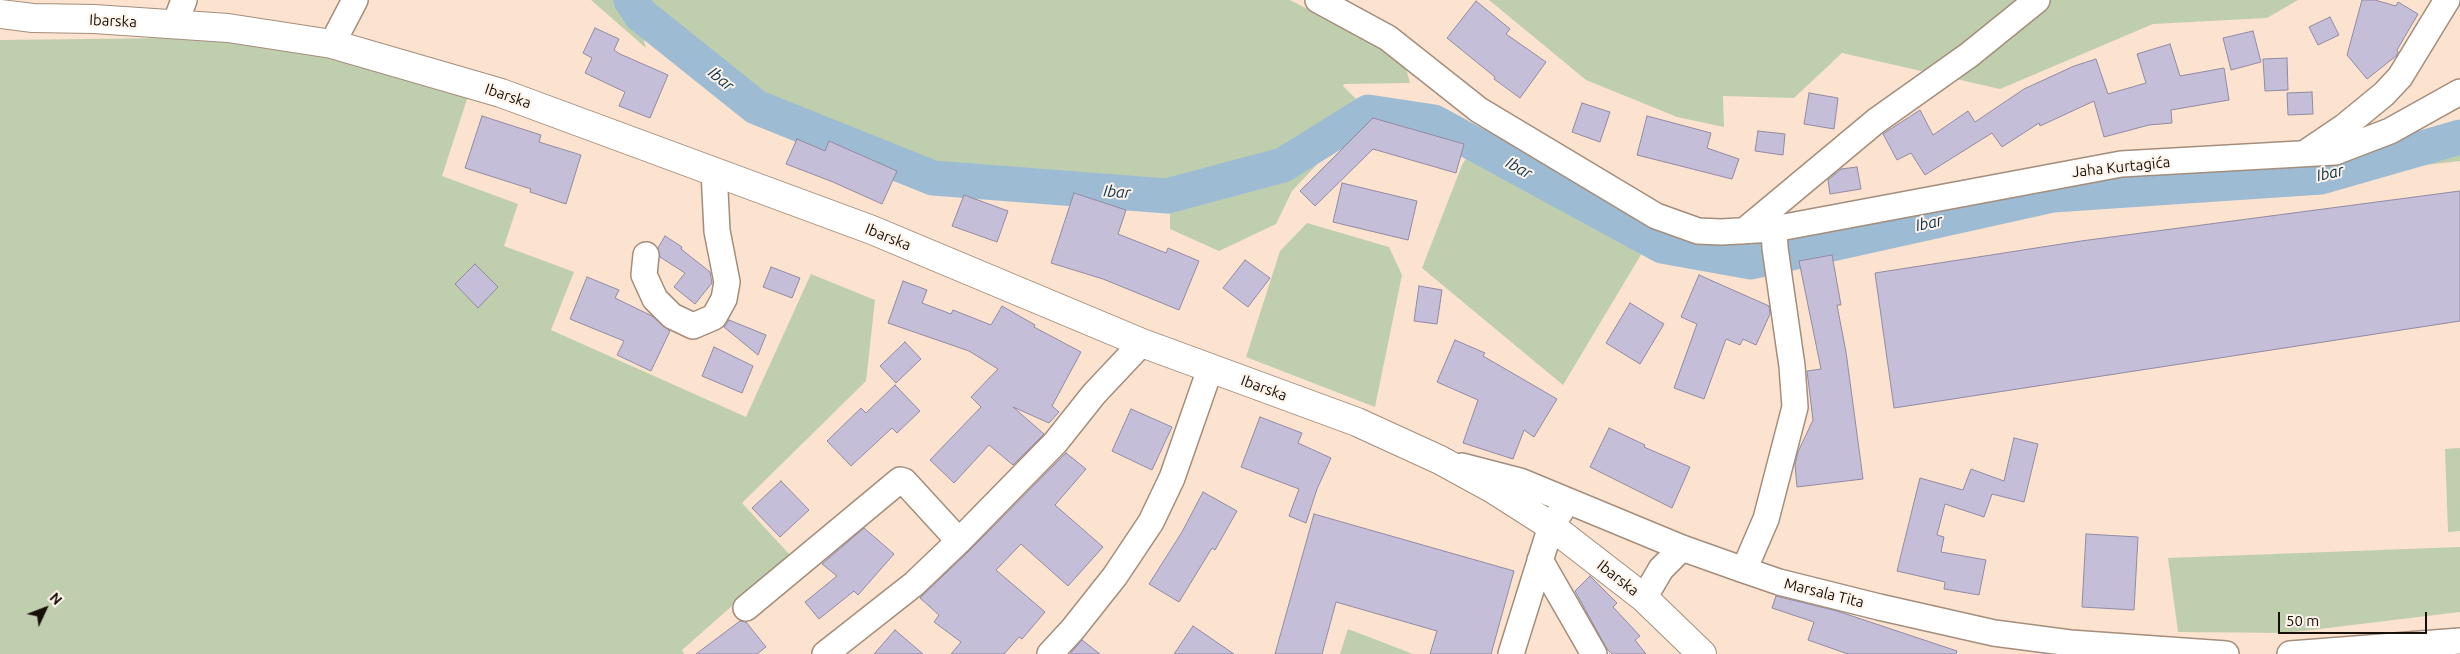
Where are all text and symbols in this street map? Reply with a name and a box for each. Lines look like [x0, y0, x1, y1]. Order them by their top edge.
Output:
street label: Ibarska [89, 11, 137, 31]
water label: Ibar [704, 63, 738, 95]
street label: Ibarska [482, 80, 534, 112]
water label: Ibar [1502, 153, 1536, 183]
street label: Jaha Kurtagića [2071, 153, 2171, 181]
water label: Ibar [2314, 161, 2346, 185]
water label: Ibar [1103, 181, 1131, 203]
water label: Ibar [1914, 211, 1944, 235]
street label: Ibarska [862, 220, 914, 254]
street label: Ibarska [1238, 371, 1290, 405]
street label: Ibarska [1594, 556, 1642, 600]
street label: Marsala Tita [1782, 574, 1866, 612]
north arrow [20, 584, 70, 634]
text: N [47, 589, 65, 608]
scale bar [2280, 602, 2429, 634]
text: 50 m [2286, 612, 2319, 629]

